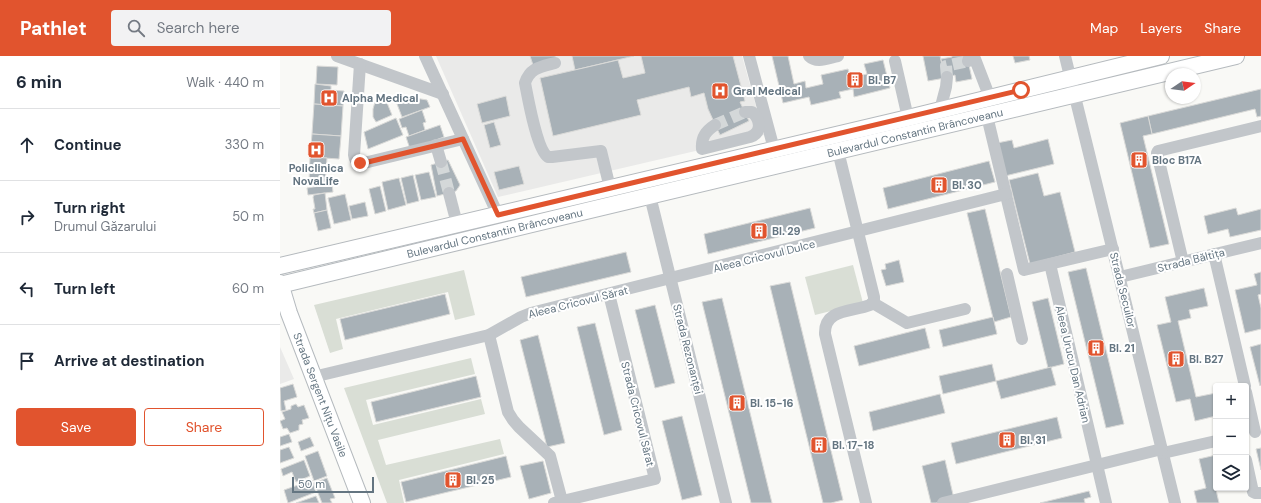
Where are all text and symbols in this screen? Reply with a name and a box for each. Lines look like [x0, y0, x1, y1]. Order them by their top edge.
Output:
search box [111, 10, 391, 46]
text: Pathlet [20, 16, 87, 41]
icon: search [125, 17, 147, 39]
text: Search here [157, 18, 239, 38]
text: Map [1090, 19, 1118, 37]
text: Layers [1140, 19, 1182, 37]
text: Share [1204, 19, 1241, 37]
north arrow [1165, 68, 1201, 104]
building icon: Bl. B7 [845, 70, 865, 90]
text: 6 min [16, 71, 62, 93]
place label: Bl. B7 [868, 73, 896, 87]
text: Walk · 440 m [186, 74, 264, 91]
hospital icon: Gral Medical [710, 81, 730, 101]
route start [1012, 81, 1030, 99]
place label: Gral Medical [733, 84, 801, 98]
hospital icon: Alpha Medical [319, 88, 339, 108]
place label: Alpha Medical [342, 91, 418, 105]
street label: Bulevardul Constantin Brâncoveanu [826, 105, 1004, 160]
icon: ahead [16, 134, 38, 156]
text: Continue [54, 135, 122, 155]
text: 330 m [225, 136, 264, 153]
hospital icon: Policlinica NovaLife [306, 140, 326, 160]
building icon: Bloc B17A [1129, 150, 1149, 170]
place label: Bloc B17A [1152, 153, 1202, 167]
route end [351, 154, 369, 172]
place label: Policlinica NovaLife [289, 161, 343, 188]
building icon: Bl. 30 [929, 175, 949, 195]
place label: Bl. 30 [952, 178, 982, 192]
text: Turn right [54, 198, 125, 218]
street label: Bulevardul Constantin Brâncoveanu [406, 205, 584, 261]
icon: right [16, 206, 38, 228]
text: 50 m [232, 208, 264, 225]
text: Drumul Găzarului [54, 218, 156, 235]
building icon: Bl. 29 [749, 221, 769, 241]
place label: Bl. 29 [772, 224, 801, 238]
street label: Aleea Cricovul Dulce [712, 237, 816, 275]
street label: Strada Băltița [1156, 245, 1226, 275]
street label: Strada Secuilor [1107, 251, 1139, 329]
icon: left [16, 278, 38, 300]
text: Turn left [54, 279, 115, 299]
text: 60 m [232, 280, 264, 297]
street label: Aleea Cricovul Sărat [527, 283, 629, 321]
street label: Strada Rezonanței [670, 303, 706, 395]
street label: Aleea Urucu Dan Adrian [1053, 304, 1093, 424]
street label: Strada Sergent Nițu Vasile [290, 331, 351, 459]
building icon: Bl. 21 [1086, 338, 1106, 358]
place label: Bl. 21 [1109, 341, 1135, 355]
building icon: Bl. B27 [1166, 349, 1186, 369]
icon: arrive [16, 350, 38, 372]
text: Arrive at destination [54, 351, 205, 371]
place label: Bl. B27 [1189, 352, 1224, 366]
street label: Strada Cricovul Sărat [618, 360, 658, 468]
map controls [1213, 383, 1249, 491]
button: + [1213, 383, 1249, 419]
building icon: Bl. 15-16 [727, 393, 747, 413]
place label: Bl. 15-16 [750, 396, 793, 410]
button: Save [16, 408, 136, 446]
button: Share [144, 408, 264, 446]
button: − [1213, 419, 1249, 455]
building icon: Bl. 31 [997, 430, 1017, 450]
place label: Bl. 31 [1020, 433, 1046, 447]
building icon: Bl. 17-18 [809, 435, 829, 455]
place label: Bl. 17-18 [832, 438, 874, 452]
button: layers [1213, 455, 1249, 491]
building icon: Bl. 25 [443, 470, 463, 490]
place label: Bl. 25 [466, 473, 495, 487]
scale bar [292, 475, 374, 494]
text: 50 m [298, 477, 325, 491]

